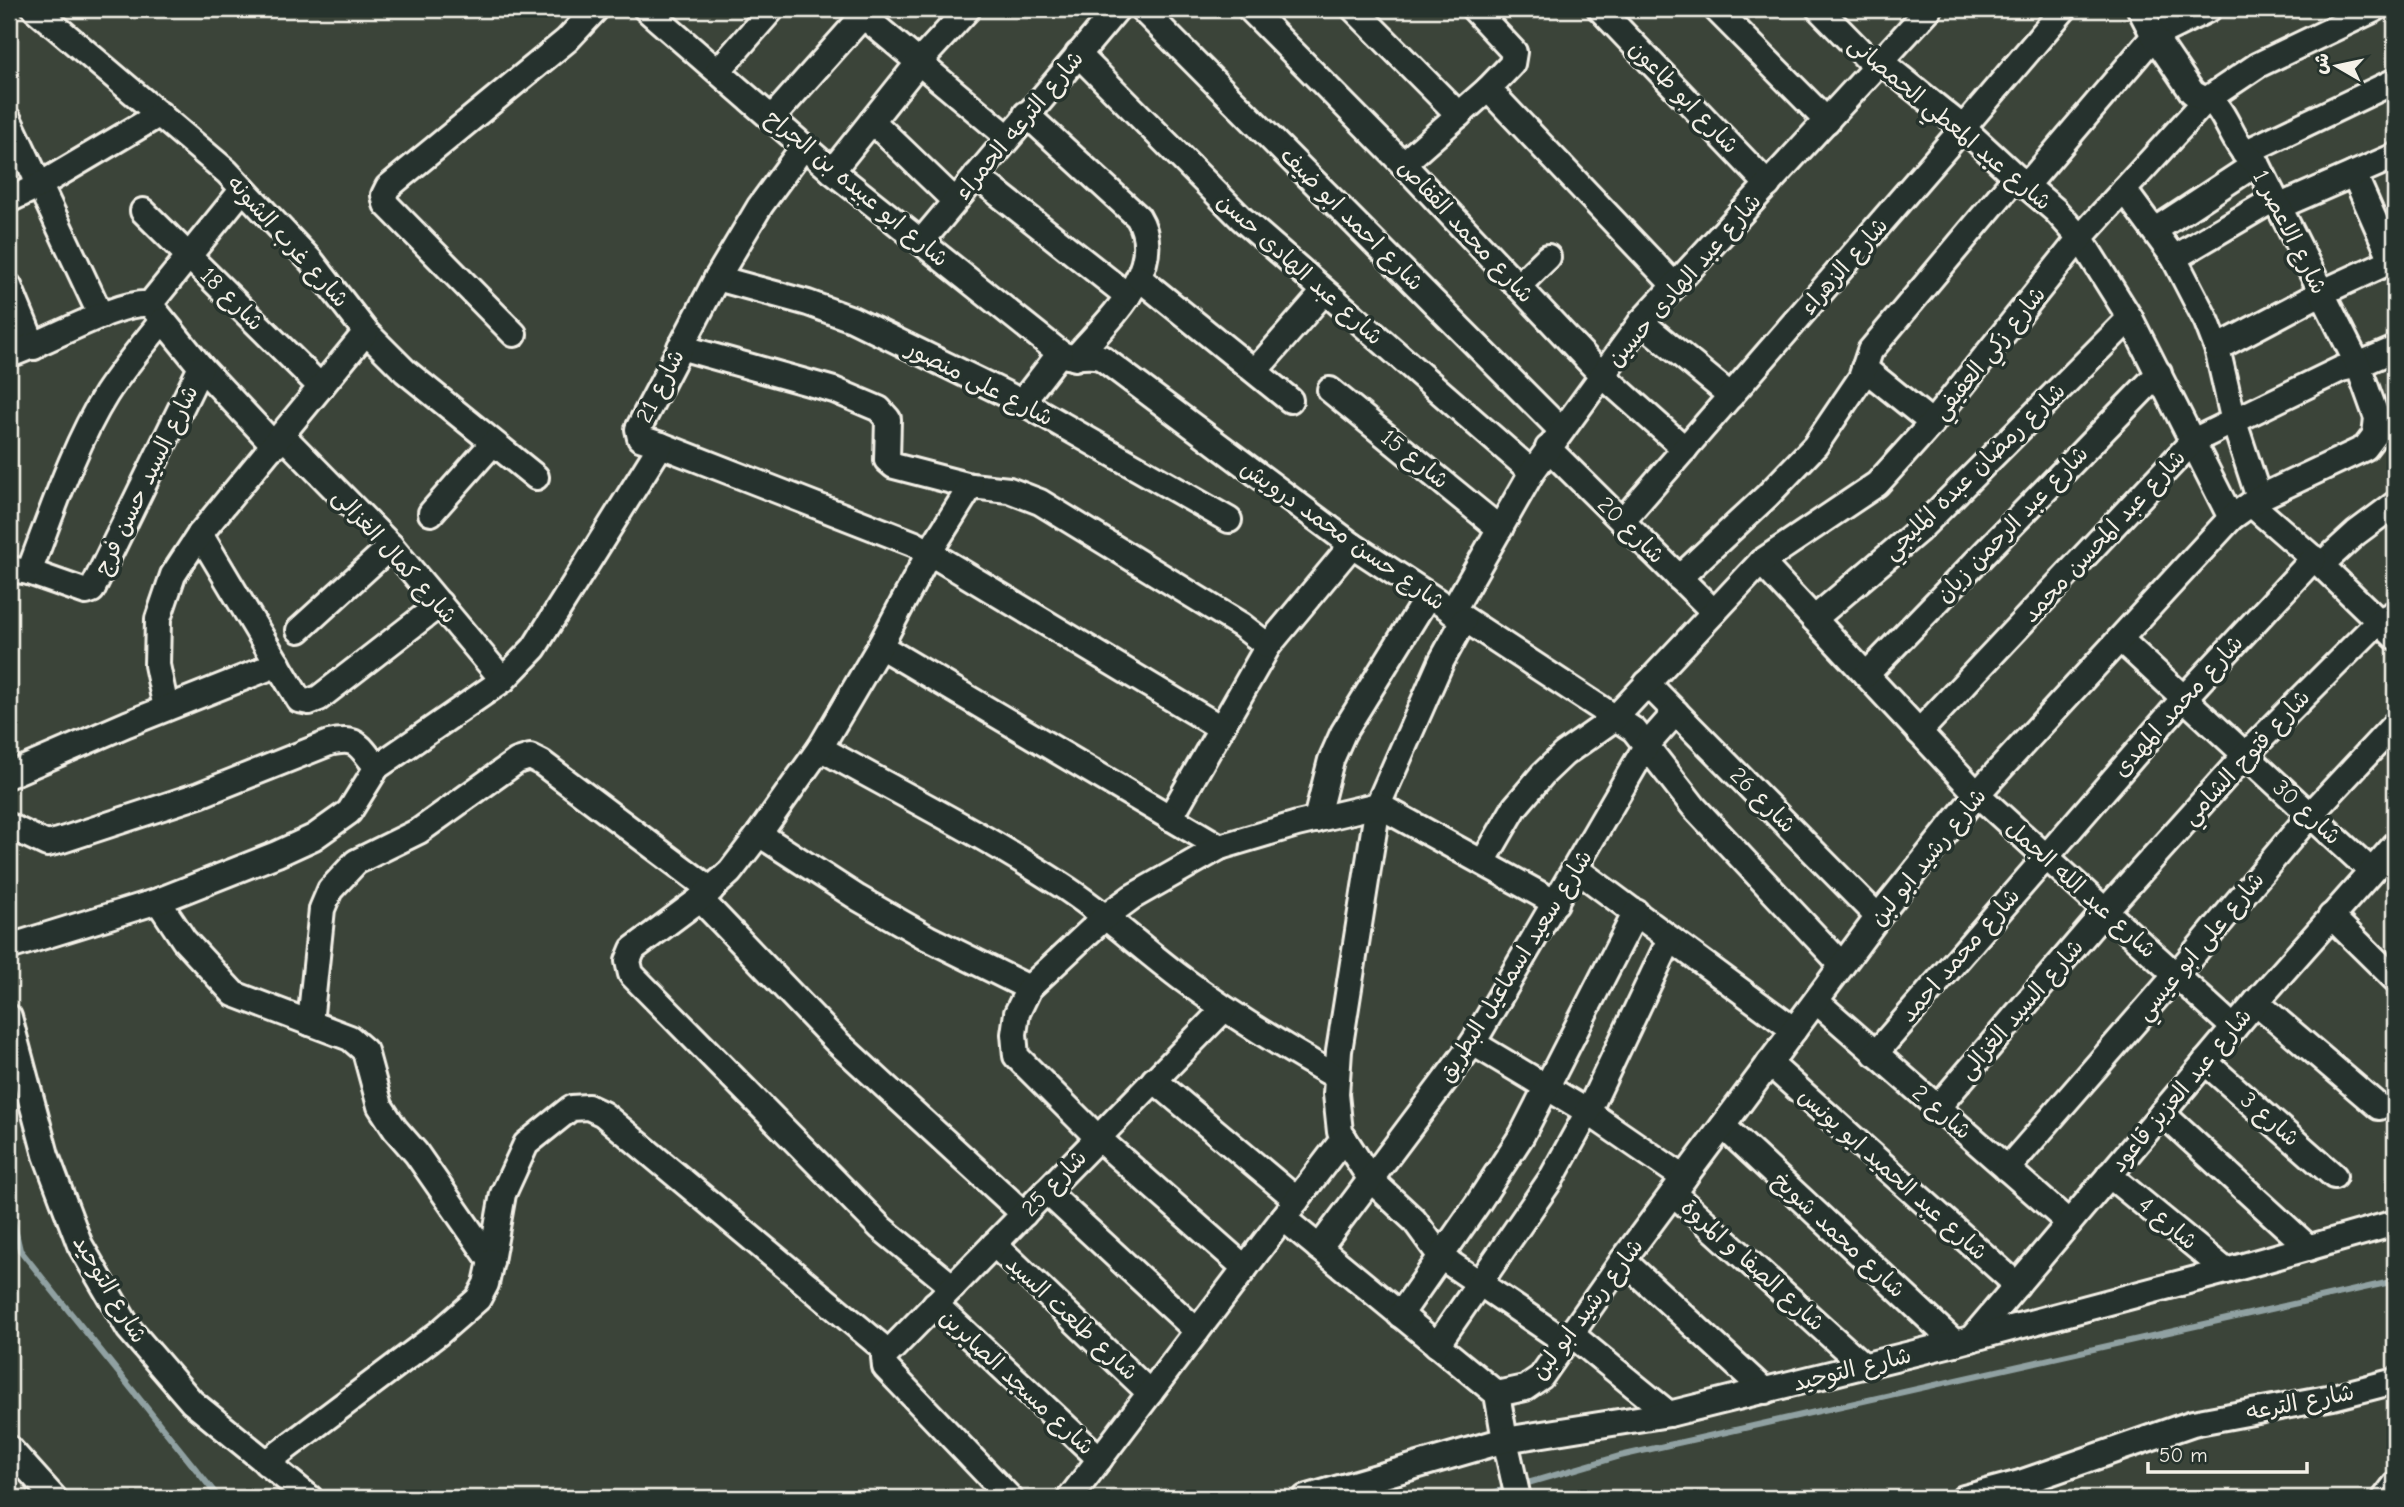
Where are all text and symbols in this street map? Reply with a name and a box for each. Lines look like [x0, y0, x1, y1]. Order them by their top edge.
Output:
street label: شارع عبد المعطي الحمصانى [1839, 30, 2057, 221]
north arrow [2302, 32, 2372, 102]
street label: شارع ابو طاعون [1622, 35, 1745, 160]
street label: شارع الترعه الحمراء [949, 45, 1091, 206]
text: ش [2309, 51, 2334, 76]
street label: شارع ابو عبيده بن الجراح [759, 104, 954, 274]
street label: شارع احمد ابو ضيف [1273, 142, 1429, 298]
street label: شارع محمد القفاص [1391, 154, 1540, 310]
street label: شارع الاعصر 1 [2245, 165, 2333, 299]
street label: شارع غرب الشونه [220, 169, 354, 314]
street label: شارع عبد الهادى حسن [1210, 187, 1388, 352]
street label: شارع عبد الهادى حسين [1601, 188, 1768, 373]
street label: شارع الزهراء [1795, 212, 1895, 321]
street label: شارع 18 [193, 262, 269, 338]
street label: شارع زكي العفيفي [1927, 281, 2056, 430]
street label: شارع على منصور [900, 334, 1058, 433]
street label: شارع 21 [630, 345, 692, 428]
street label: شارع رمضان عبده المليجي [1877, 377, 2076, 570]
street label: شارع السيد حسن فرج [88, 381, 205, 580]
street label: شارع 15 [1375, 424, 1454, 496]
street label: شارع عبد الرحمن زيان [1930, 440, 2095, 609]
street label: شارع عبد المحسن محمد [2017, 444, 2193, 629]
street label: شارع حسن محمد درويش [1234, 454, 1450, 617]
street label: شارع كمال الغزالى [326, 483, 463, 630]
street label: شارع 20 [1591, 491, 1670, 570]
street label: شارع محمد المهدى [2107, 630, 2250, 784]
street label: شارع فتوح الشامي [2176, 684, 2321, 835]
street label: شارع 26 [1723, 761, 1802, 840]
street label: شارع 30 [2266, 774, 2347, 852]
street label: شارع رشيد ابو لبن [1864, 783, 1993, 933]
street label: شارع عبد الله الجمل [1999, 814, 2162, 965]
street label: شارع سعيد اسماعيل البطريق [1432, 845, 1599, 1088]
street label: شارع على ابو عيسي [2130, 866, 2275, 1030]
street label: شارع محمد احمد [1894, 882, 2027, 1029]
street label: شارع السيد الغزالى [1953, 934, 2091, 1086]
street label: شارع عبد العزيز قاعود [2105, 1003, 2259, 1179]
street label: شارع 2 [1906, 1079, 1977, 1146]
street label: شارع عبد الحميد ابو يونس [1792, 1082, 1993, 1267]
street label: شارع 3 [2234, 1086, 2305, 1153]
street label: شارع 25 [1016, 1144, 1094, 1223]
street label: شارع محمد شويخ [1766, 1167, 1911, 1305]
street label: شارع 4 [2132, 1191, 2203, 1257]
street label: شارع الصفا و المروة [1674, 1193, 1830, 1338]
street label: شارع التوحيد [66, 1230, 153, 1349]
street label: شارع رشيد ابو لبن [1525, 1233, 1650, 1386]
street label: شارع طلعت السيد [999, 1250, 1144, 1388]
street label: شارع مسجد الصابرين [933, 1303, 1100, 1462]
street label: شارع التوحيد [1790, 1341, 1914, 1399]
street label: شارع الترعه [2244, 1378, 2357, 1428]
scale bar [2148, 1430, 2308, 1474]
text: 50 m [2159, 1443, 2208, 1467]

